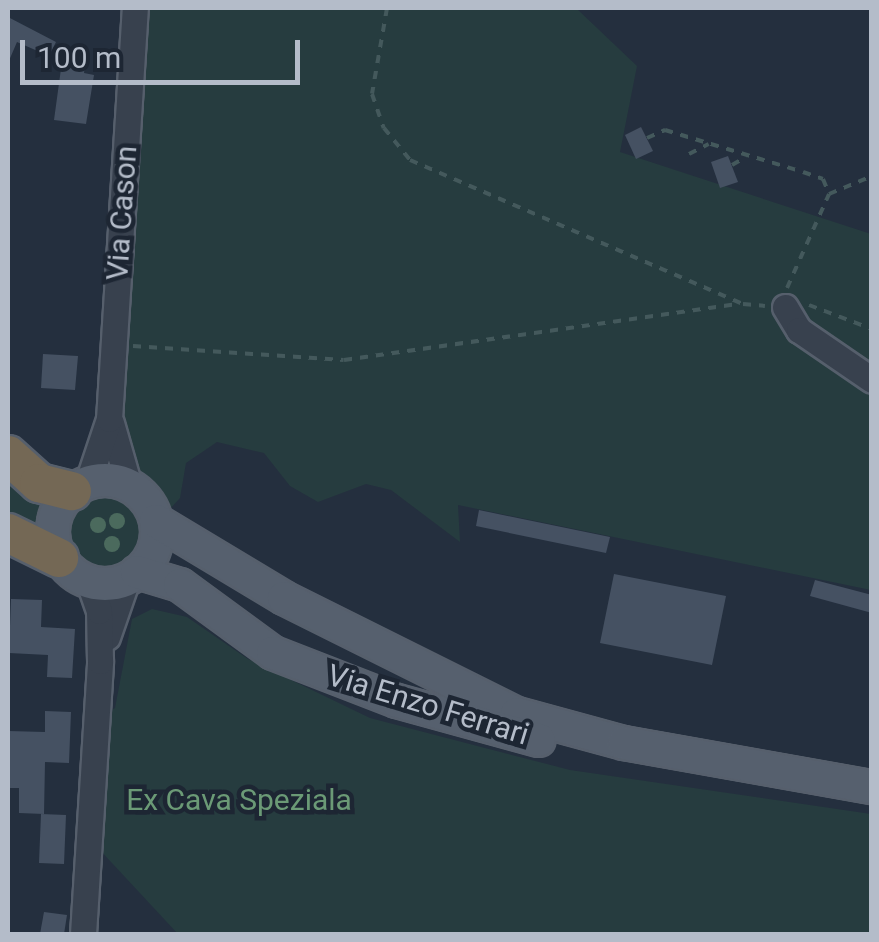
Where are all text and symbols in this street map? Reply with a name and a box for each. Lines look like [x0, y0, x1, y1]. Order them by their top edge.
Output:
scale bar [25, 20, 305, 82]
text: 100 m [37, 40, 121, 75]
street label: Via Cason [99, 144, 145, 282]
street label: Via Enzo Ferrari [323, 657, 533, 753]
park label: Ex Cava Speziala [126, 782, 352, 818]

